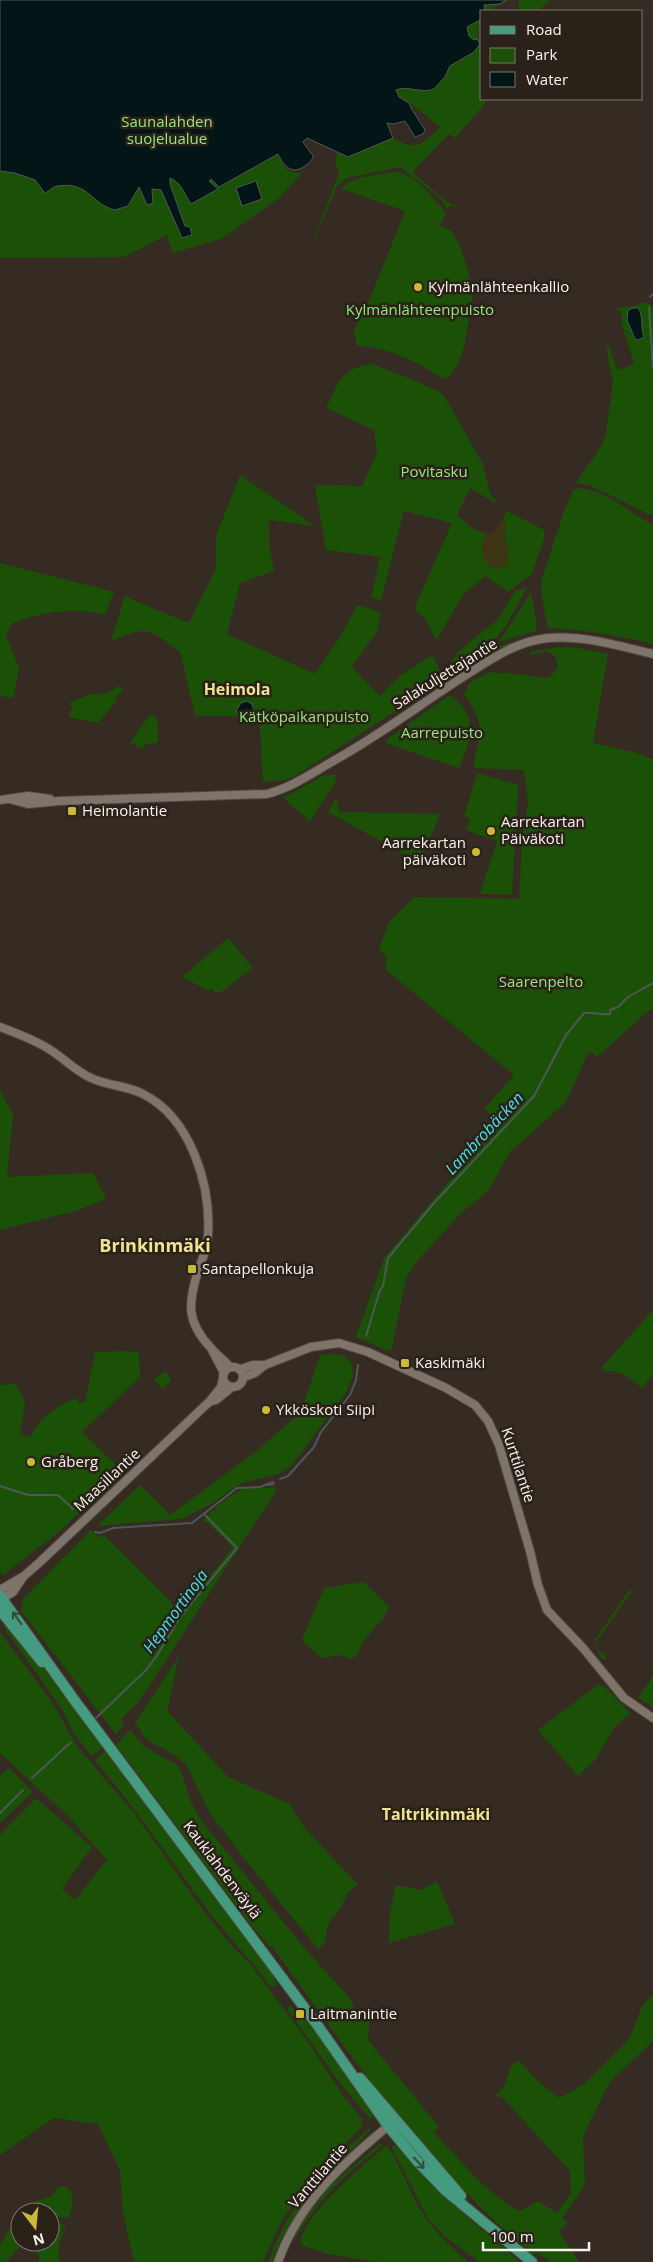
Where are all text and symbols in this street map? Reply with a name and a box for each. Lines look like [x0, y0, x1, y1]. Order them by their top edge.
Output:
legend [480, 10, 643, 100]
text: Road [526, 19, 562, 39]
text: Park [526, 44, 557, 64]
text: Water [526, 69, 568, 89]
park label: Saunalahden suojelualue [121, 111, 213, 148]
place label: Kylmänlähteenkallio [428, 276, 569, 296]
marker: Kylmänlähteenkallio [412, 281, 424, 293]
park label: Kylmänlähteenpuisto [346, 299, 494, 319]
park label: Povitasku [400, 461, 468, 481]
street label: Salakuljettajantie [388, 633, 501, 713]
district label: Heimola [204, 678, 270, 700]
park label: Kätköpaikanpuisto [239, 706, 369, 726]
park label: Aarrepuisto [401, 722, 483, 742]
place label: Heimolantie [82, 800, 167, 820]
marker: Heimolantie [66, 805, 78, 817]
place label: Aarrekartan Päiväkoti [501, 811, 585, 848]
marker: Aarrekartan Päiväkoti [485, 825, 497, 837]
place label: Aarrekartan päiväkoti [382, 832, 466, 869]
marker: Aarrekartan päiväkoti [470, 846, 482, 858]
park label: Saarenpelto [499, 971, 583, 991]
water label: Lambrobäcken [440, 1087, 528, 1179]
district label: Brinkinmäki [99, 1233, 211, 1257]
place label: Santapellonkuja [202, 1258, 314, 1278]
marker: Santapellonkuja [186, 1263, 198, 1275]
place label: Kaskimäki [415, 1352, 485, 1372]
marker: Kaskimäki [399, 1357, 411, 1369]
place label: Ykköskoti Siipi [276, 1399, 375, 1419]
marker: Ykköskoti Siipi [260, 1404, 272, 1416]
street label: Kurttilantie [497, 1425, 540, 1505]
street label: Maasillantie [69, 1443, 144, 1515]
place label: Gråberg [41, 1451, 98, 1471]
marker: Gråberg [25, 1456, 37, 1468]
water label: Hepmortinoja [137, 1565, 213, 1657]
one-way arrow [12, 1611, 22, 1625]
district label: Taltrikinmäki [382, 1803, 490, 1825]
street label: Kauklahdenväylä [179, 1816, 266, 1923]
place label: Laitmanintie [310, 2003, 397, 2023]
marker: Laitmanintie [294, 2008, 306, 2020]
street label: Vanttilantie [284, 2139, 351, 2212]
one-way arrow [413, 2157, 425, 2170]
north arrow [10, 2202, 60, 2252]
scale bar [483, 2220, 589, 2252]
text: 100 m [490, 2226, 534, 2246]
text: N [31, 2229, 47, 2251]

